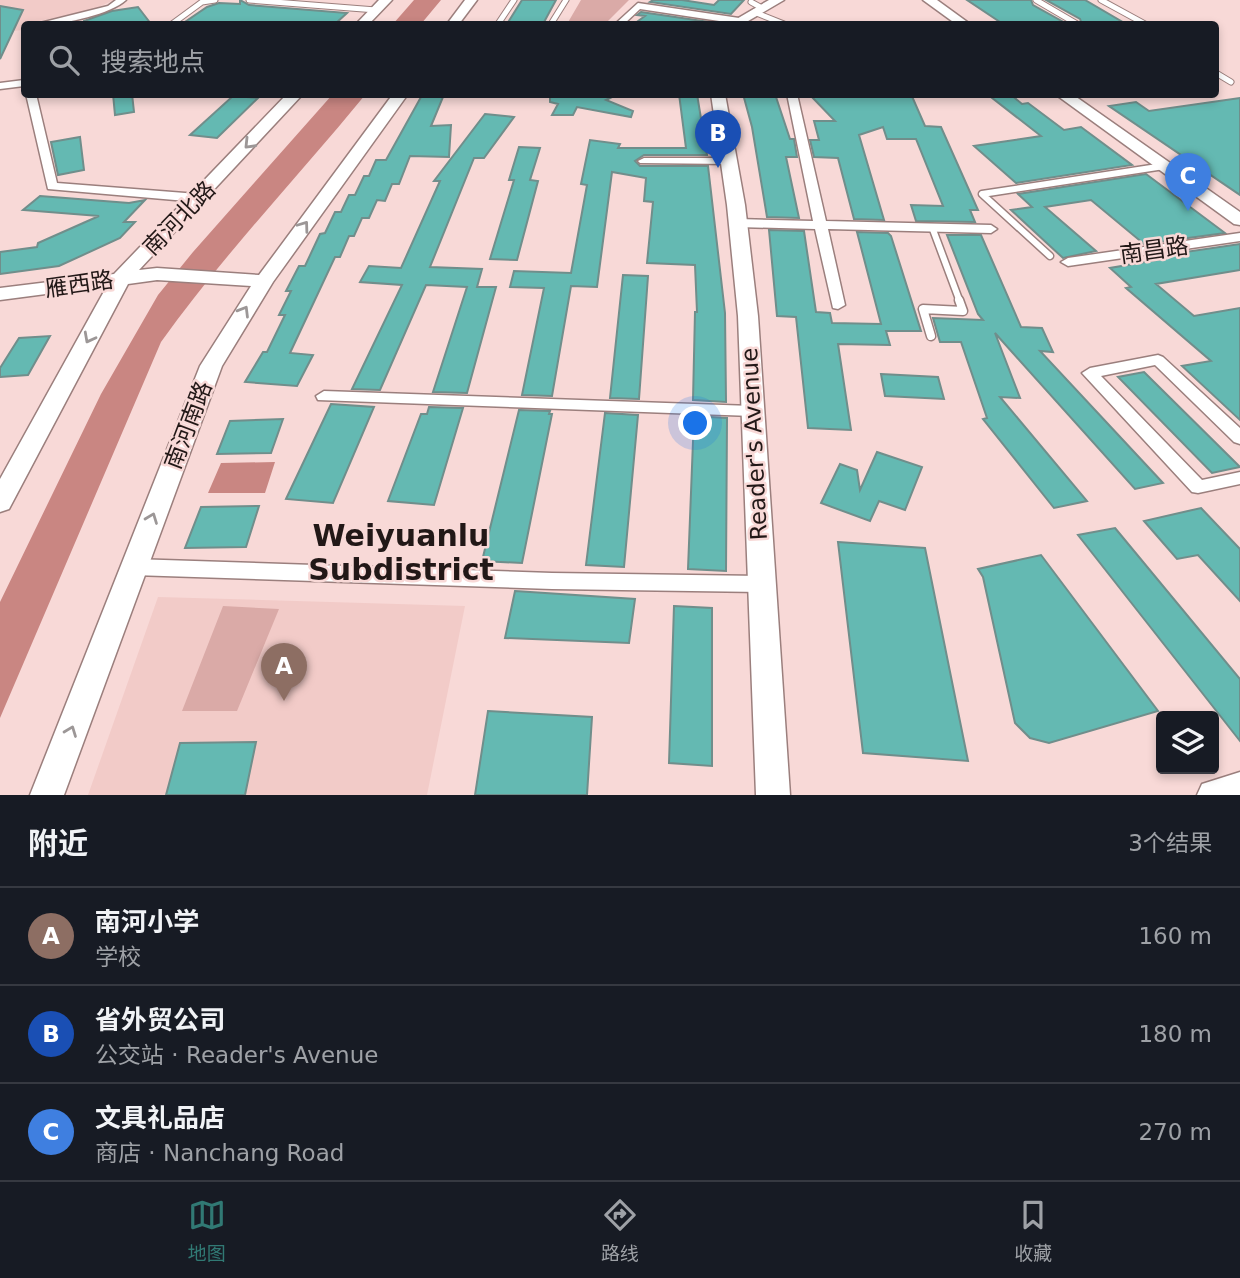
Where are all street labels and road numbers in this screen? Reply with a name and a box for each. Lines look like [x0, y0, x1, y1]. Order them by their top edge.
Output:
street label: 南河北路 [138, 176, 220, 260]
street label: 南昌路 [1118, 232, 1190, 268]
street label: 雁西路 [43, 266, 115, 302]
street label: Reader's Avenue [736, 347, 772, 541]
street label: 南河南路 [159, 377, 217, 473]

